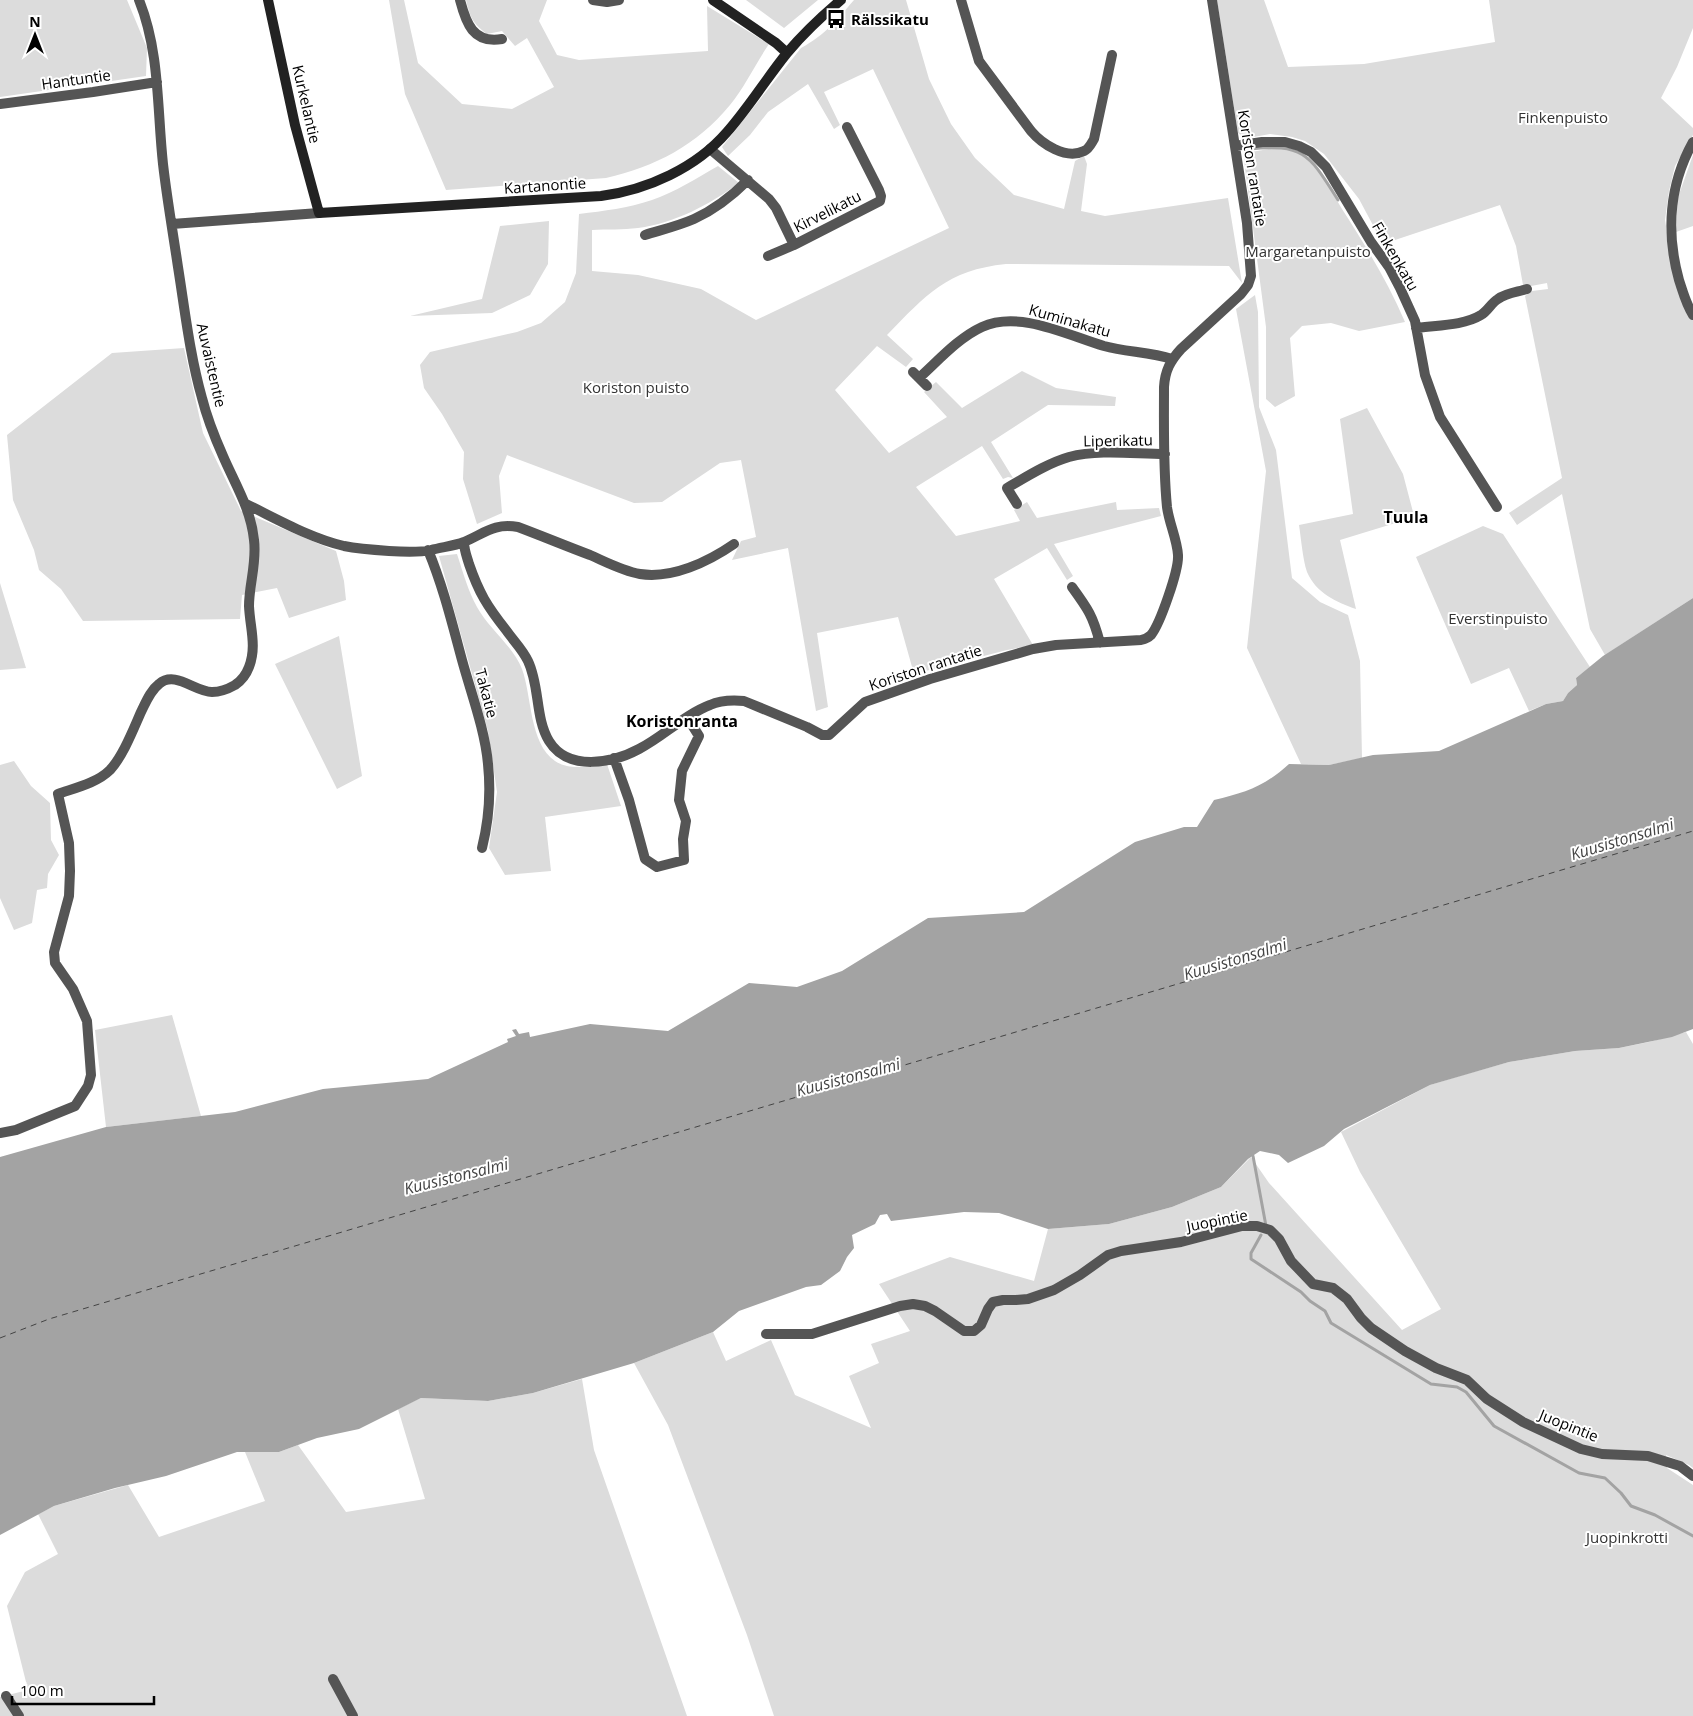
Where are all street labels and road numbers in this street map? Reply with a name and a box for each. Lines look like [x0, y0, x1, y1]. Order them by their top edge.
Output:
street label: Kurkelantie [288, 63, 326, 145]
street label: Hantuntie [40, 64, 112, 94]
street label: Koriston rantatie [1234, 108, 1272, 228]
street label: Kartanontie [503, 172, 587, 198]
street label: Kirvelikatu [790, 185, 864, 237]
street label: Finkenkatu [1368, 218, 1424, 294]
street label: Kuminakatu [1027, 299, 1113, 341]
street label: Auvaistentie [193, 321, 231, 409]
street label: Liperikatu [1083, 429, 1153, 451]
street label: Koriston rantatie [866, 639, 984, 695]
street label: Takatie [471, 666, 503, 720]
street label: Juopintie [1183, 1204, 1249, 1236]
street label: Juopintie [1535, 1403, 1601, 1446]

